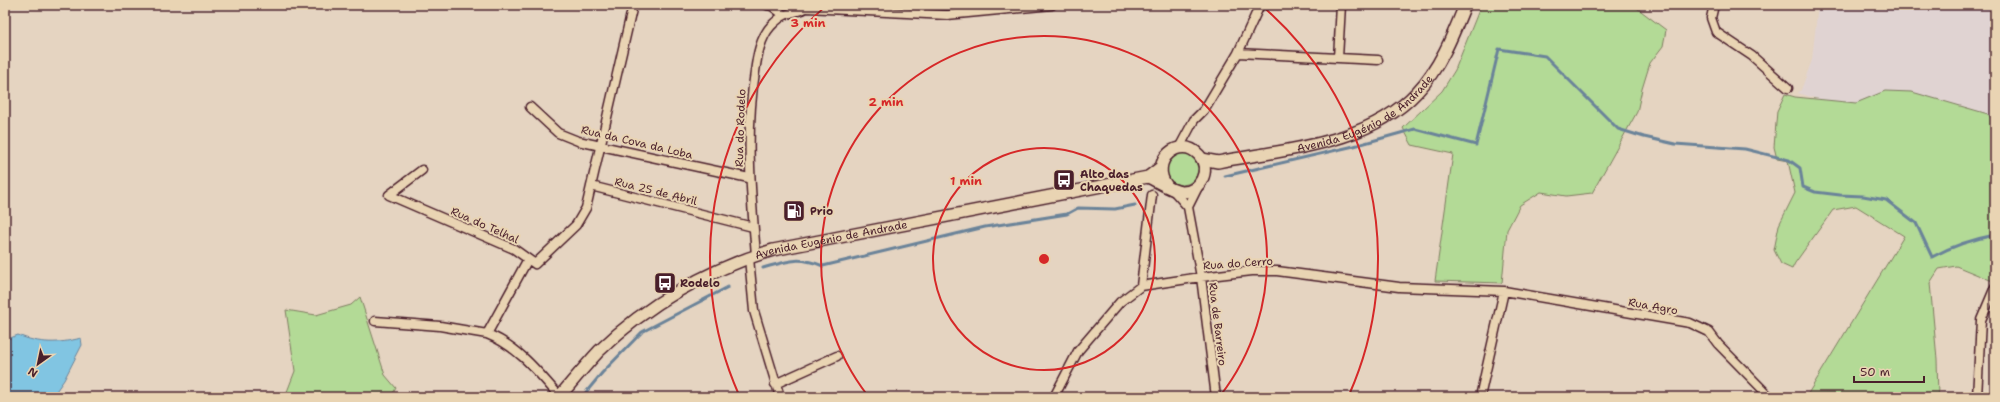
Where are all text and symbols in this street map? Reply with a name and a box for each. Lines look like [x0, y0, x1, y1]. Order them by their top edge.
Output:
text: 3 min [791, 15, 826, 31]
street label: Avenida Eugénio de Andrade [1296, 72, 1436, 156]
street label: Rua do Rodelo [732, 88, 749, 167]
text: 2 min [869, 94, 904, 110]
street label: Rua da Cova da Loba [580, 122, 694, 163]
bus stop icon: Alto das Chaquedas [1051, 167, 1077, 193]
place label: Alto das Chaquedas [1080, 167, 1143, 195]
text: 1 min [950, 173, 982, 189]
street label: Rua 25 de Abril [613, 174, 699, 209]
fuel station icon: Prio [781, 198, 807, 224]
street label: Rua do Telhal [448, 204, 522, 247]
place label: Prio [810, 204, 833, 219]
street label: Avenida Eugénio de Andrade [753, 217, 909, 263]
centre of rings [1037, 252, 1051, 266]
street label: Rua do Cerro [1203, 254, 1274, 273]
bus stop icon: Rodelo [652, 270, 678, 296]
place label: Rodelo [680, 276, 720, 291]
street label: Rua de Barreiro [1205, 282, 1230, 367]
street label: Rua Agro [1627, 295, 1679, 318]
north arrow [18, 344, 58, 384]
scale bar [1854, 358, 1924, 384]
text: N [25, 363, 41, 381]
text: 50 m [1860, 364, 1890, 380]

